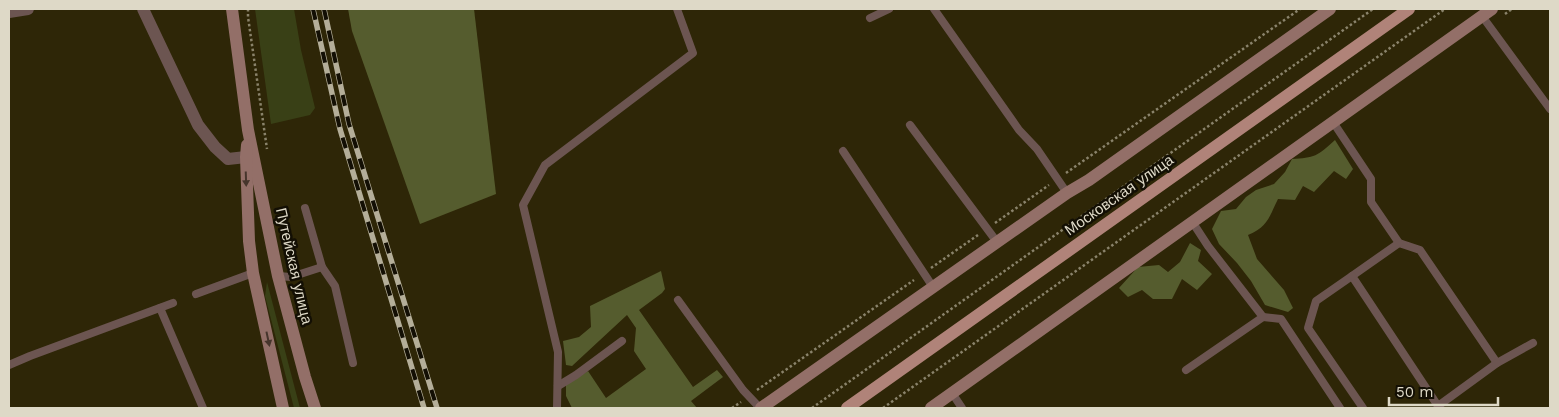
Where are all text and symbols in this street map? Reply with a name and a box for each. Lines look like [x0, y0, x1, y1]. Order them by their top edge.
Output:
street label: Московская улица [1061, 150, 1177, 239]
one-way arrow [243, 171, 251, 187]
street label: Путейская улица [272, 206, 316, 327]
one-way arrow [264, 332, 272, 347]
scale bar [1389, 374, 1498, 406]
text: 50 m [1396, 383, 1433, 401]

